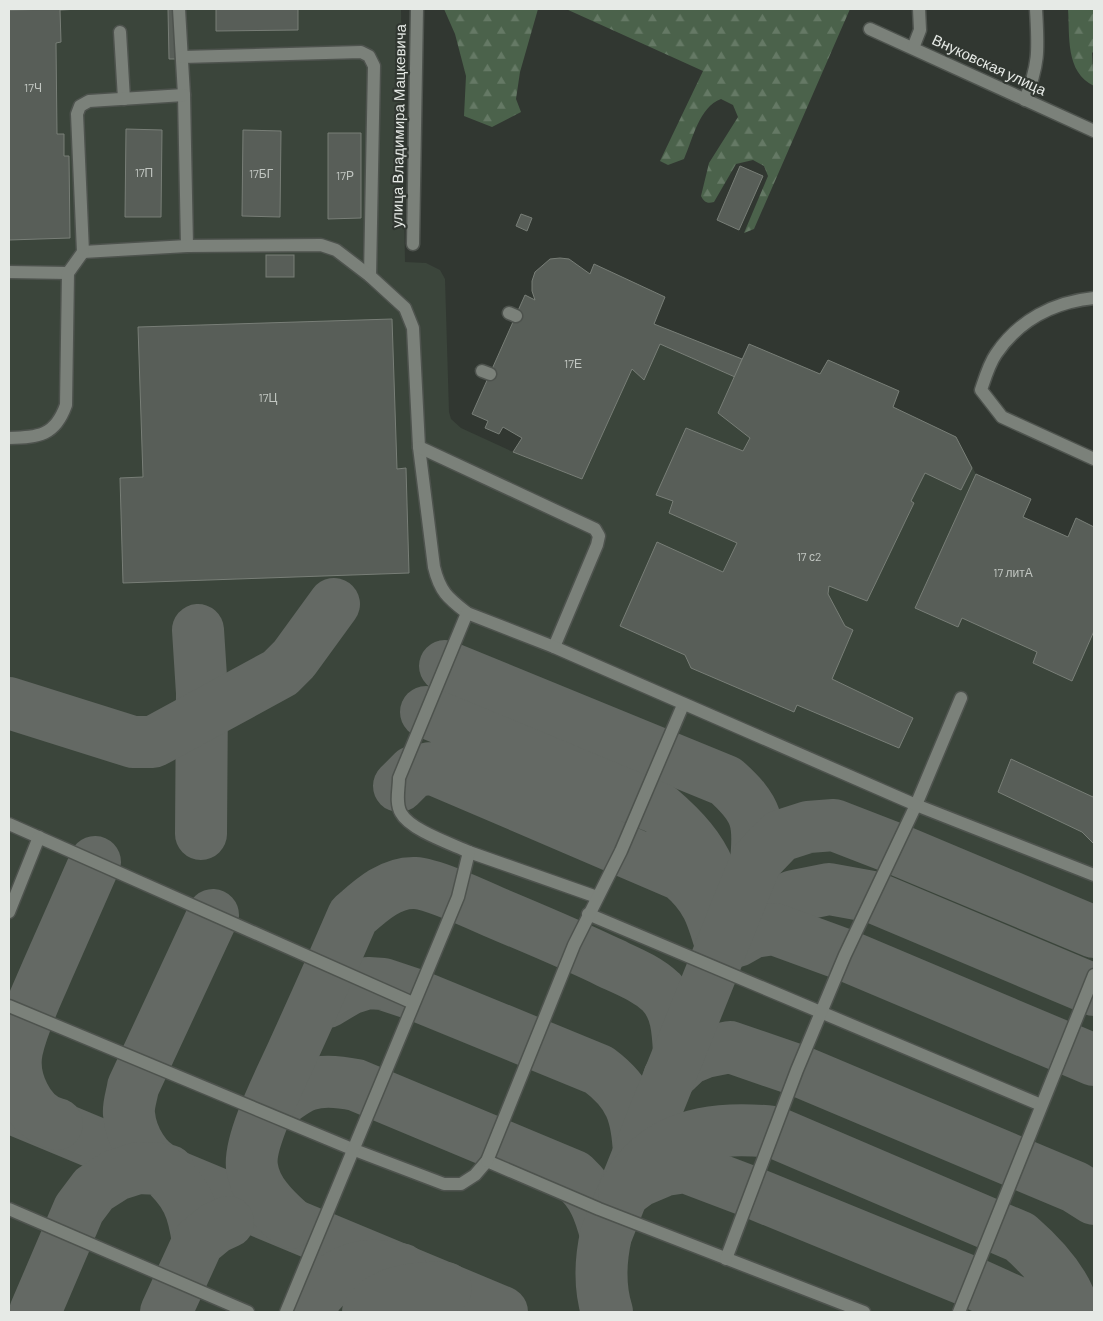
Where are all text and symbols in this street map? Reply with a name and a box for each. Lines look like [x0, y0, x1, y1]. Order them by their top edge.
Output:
street label: улица Владимира Мацкевича [387, 23, 409, 228]
street label: Внуковская улица [930, 30, 1050, 99]
house number: 17Ч [24, 80, 42, 94]
house number: 17П [135, 165, 153, 179]
house number: 17БГ [249, 166, 274, 180]
house number: 17Р [336, 168, 354, 182]
house number: 17Е [564, 356, 582, 370]
house number: 17Ц [259, 390, 277, 405]
house number: 17 с2 [797, 549, 821, 563]
house number: 17 литА [993, 565, 1033, 579]

